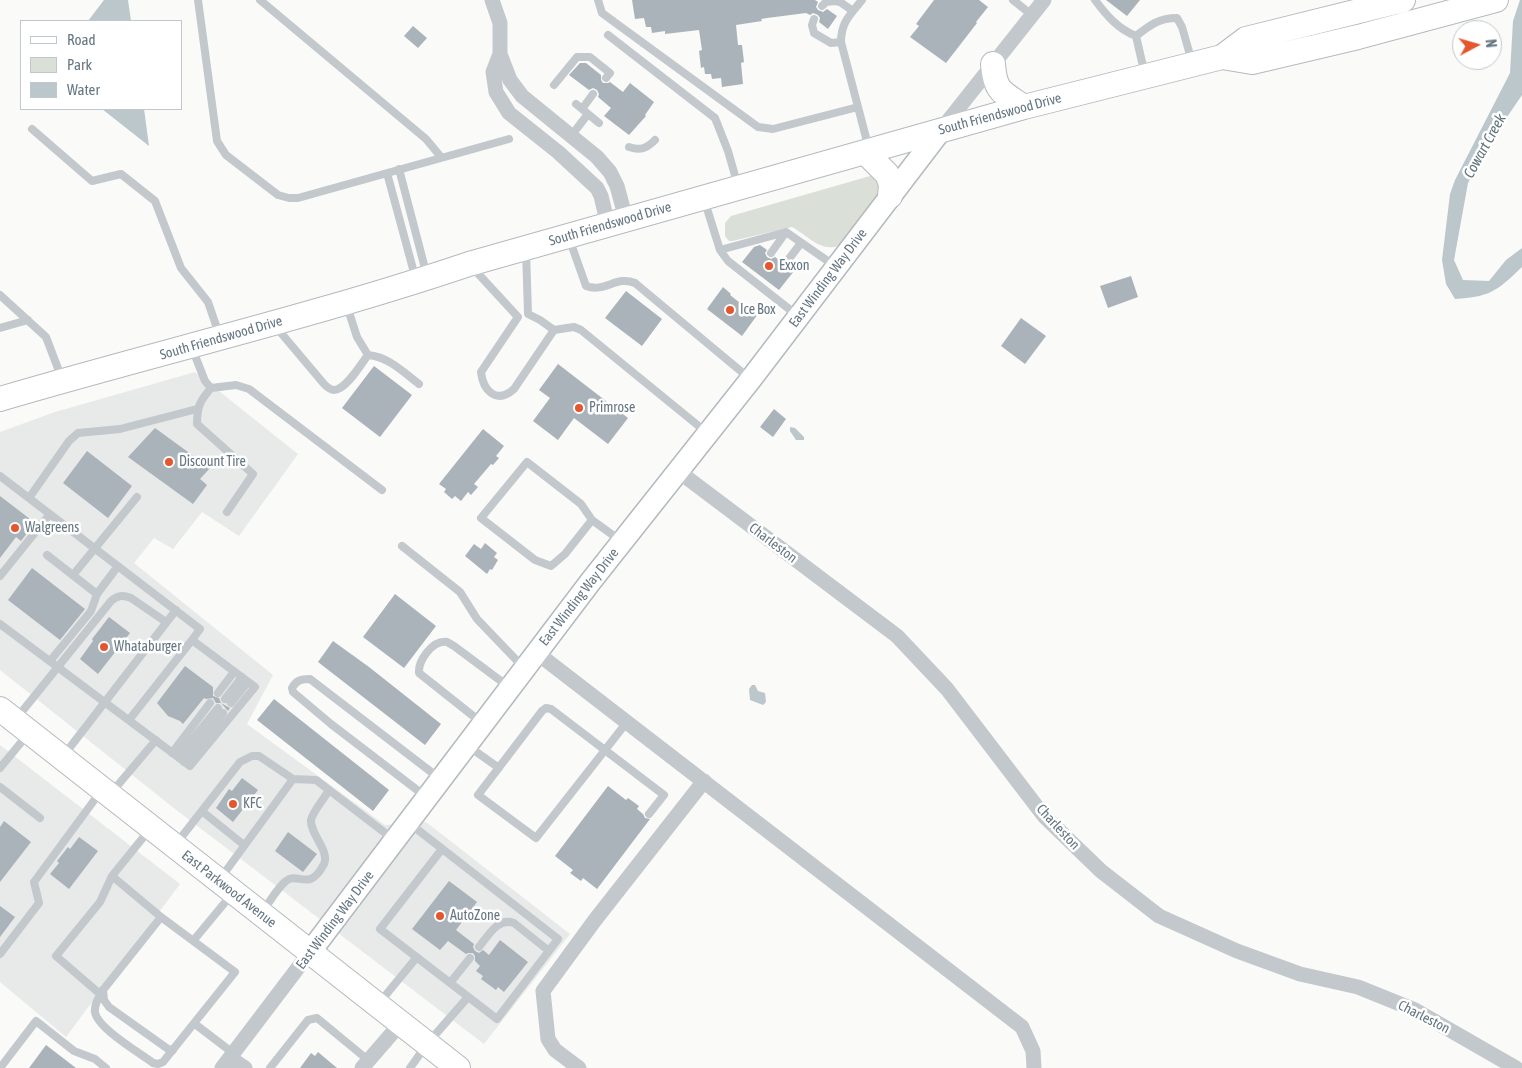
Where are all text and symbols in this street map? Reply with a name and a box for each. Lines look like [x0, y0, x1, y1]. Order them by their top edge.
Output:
legend [20, 20, 182, 110]
north arrow [1452, 20, 1502, 70]
text: Road [67, 31, 96, 48]
text: N [1483, 39, 1499, 48]
text: Park [67, 56, 92, 73]
text: Water [67, 81, 100, 98]
street label: South Friendswood Drive [937, 90, 1063, 138]
water label: Cowart Creek [1460, 111, 1510, 181]
street label: South Friendswood Drive [547, 198, 673, 250]
street label: East Winding Way Drive [785, 225, 871, 331]
place label: Exxon [779, 258, 810, 274]
marker: Exxon [763, 260, 775, 272]
place label: Ice Box [740, 302, 776, 318]
marker: Ice Box [724, 304, 736, 316]
street label: South Friendswood Drive [158, 312, 284, 364]
place label: Primrose [589, 400, 635, 416]
marker: Primrose [573, 402, 585, 414]
place label: Discount Tire [179, 454, 246, 470]
marker: Discount Tire [163, 456, 175, 468]
street label: Charleston [746, 519, 800, 567]
place label: Walgreens [25, 520, 79, 536]
marker: Walgreens [9, 522, 21, 534]
street label: East Winding Way Drive [536, 545, 622, 649]
place label: Whataburger [114, 639, 181, 655]
marker: Whataburger [98, 641, 110, 653]
place label: KFC [243, 796, 262, 812]
marker: KFC [227, 798, 239, 810]
street label: Charleston [1033, 801, 1083, 853]
street label: East Parkwood Avenue [178, 847, 280, 931]
street label: East Winding Way Drive [292, 867, 378, 973]
place label: AutoZone [450, 908, 500, 924]
marker: AutoZone [434, 910, 446, 922]
street label: Charleston [1395, 997, 1453, 1037]

